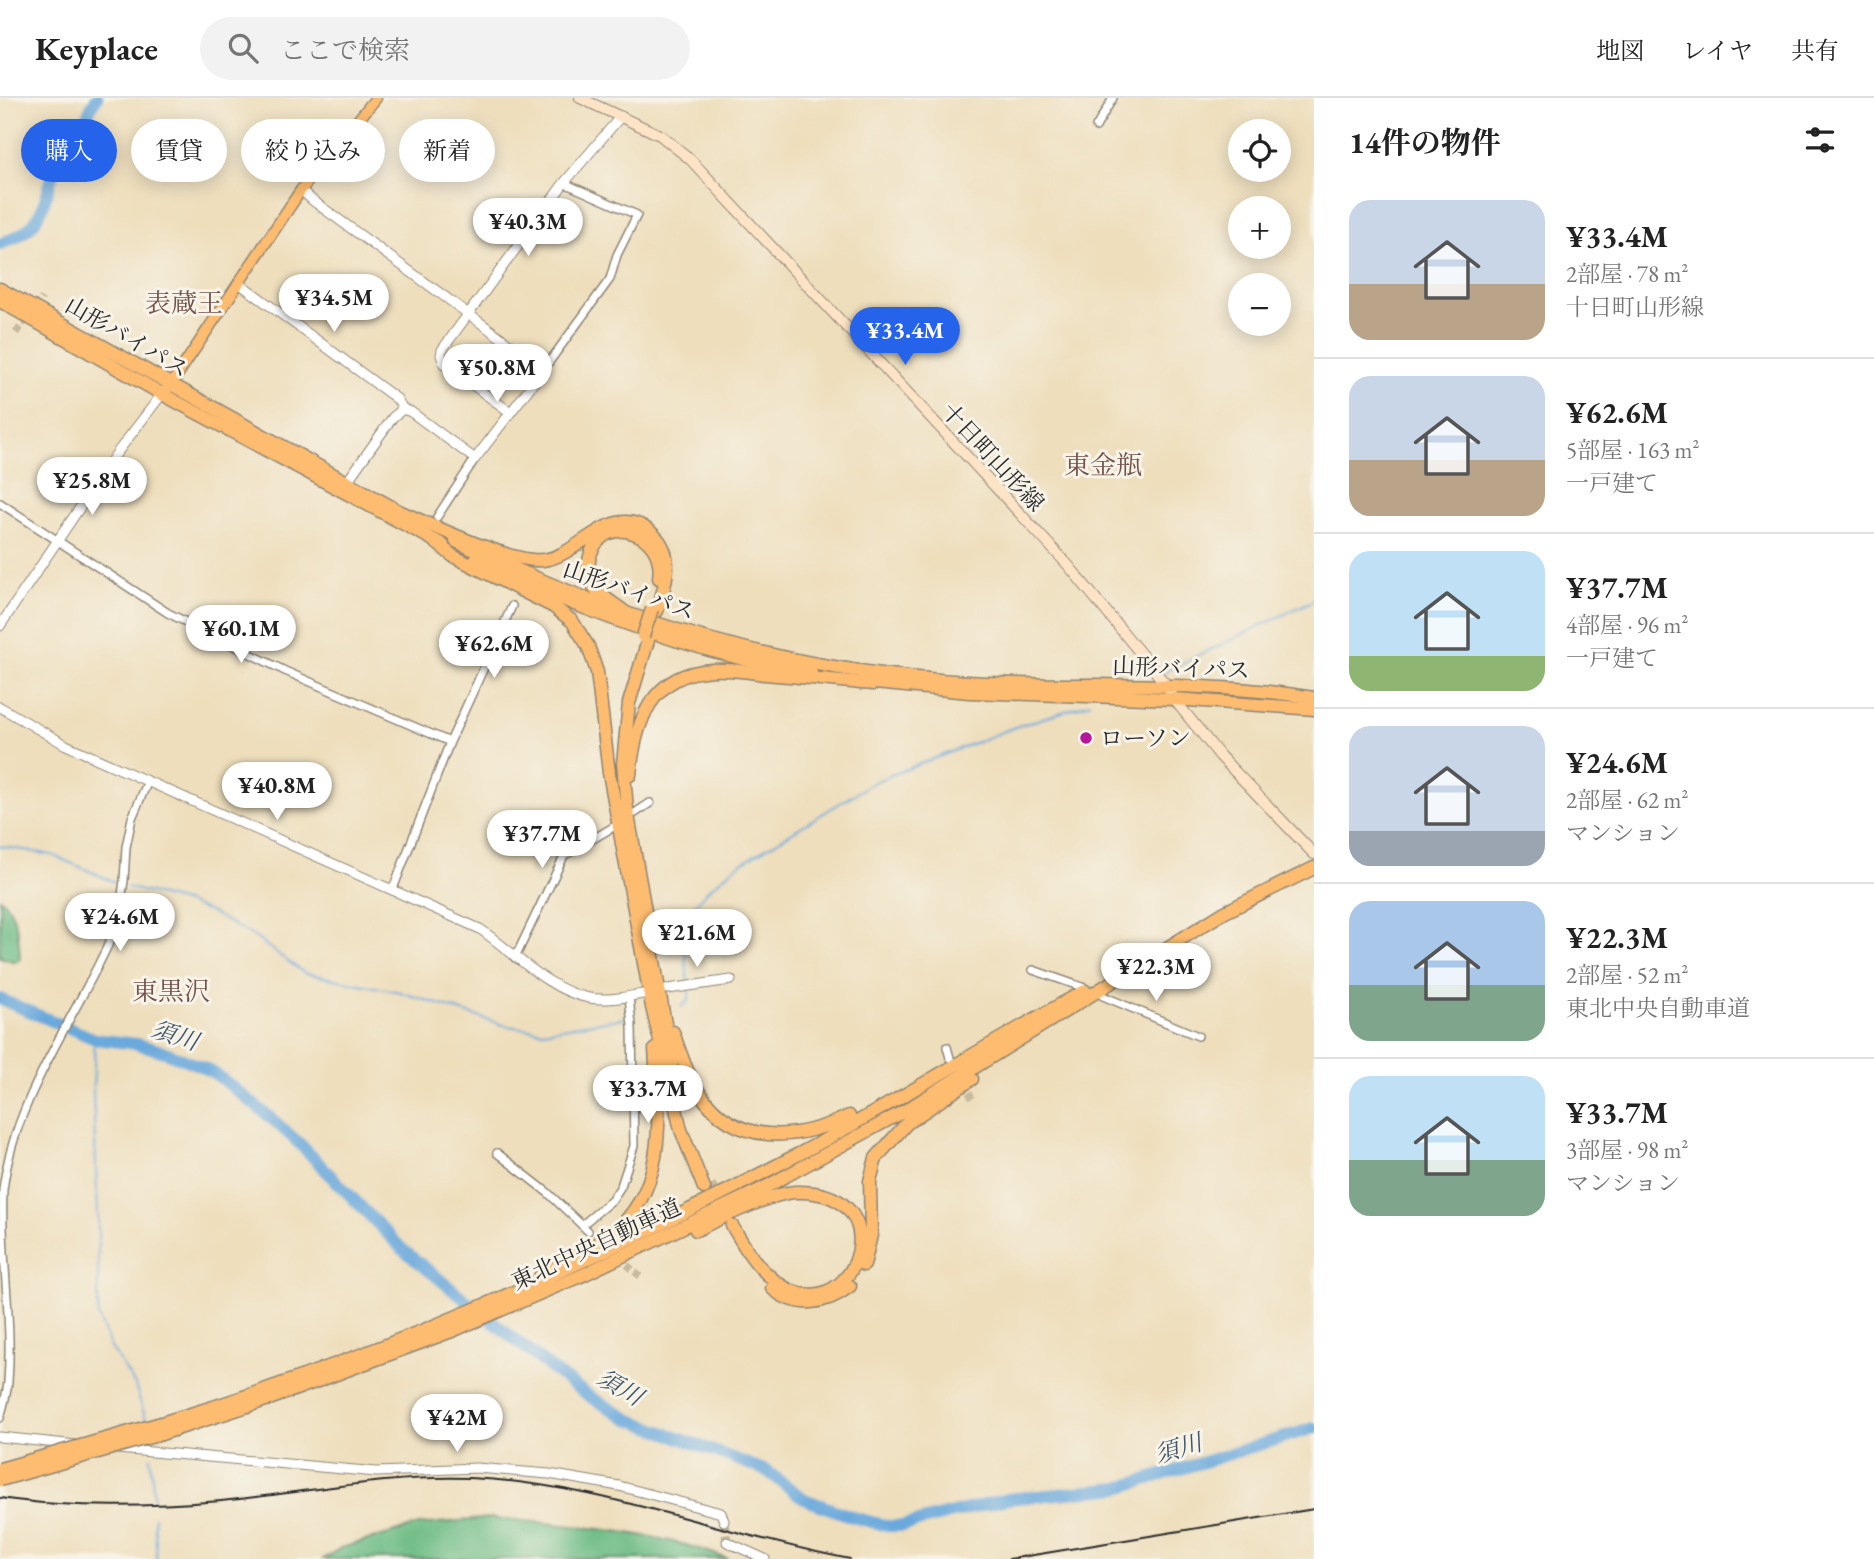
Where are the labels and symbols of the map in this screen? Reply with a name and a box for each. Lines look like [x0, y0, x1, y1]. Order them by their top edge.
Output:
pin: ¥40.3M [471, 198, 585, 258]
pin: ¥34.5M [277, 274, 391, 334]
district label: 表蔵王 [145, 286, 223, 320]
street label: 山形バイパス [60, 290, 194, 384]
pin: ¥33.4M [848, 308, 962, 367]
pin: ¥50.8M [440, 344, 554, 404]
street label: 十日町山形線 [935, 396, 1051, 518]
district label: 東金瓶 [1064, 448, 1142, 482]
pin: ¥25.8M [35, 458, 149, 517]
street label: 山形バイパス [559, 553, 699, 627]
pin: ¥60.1M [184, 606, 298, 665]
pin: ¥62.6M [437, 620, 551, 680]
street label: 山形バイパス [1112, 651, 1250, 685]
place label: ローソン [1100, 723, 1191, 753]
marker: ローソン [1078, 730, 1094, 746]
pin: ¥40.8M [220, 762, 334, 822]
pin: ¥37.7M [485, 810, 599, 870]
pin: ¥24.6M [63, 894, 177, 953]
pin: ¥21.6M [640, 910, 754, 969]
pin: ¥22.3M [1099, 944, 1213, 1003]
district label: 東黒沢 [132, 974, 210, 1008]
water label: 須川 [147, 1013, 205, 1058]
pin: ¥33.7M [591, 1066, 705, 1125]
street label: 東北中央自動車道 [506, 1192, 686, 1296]
water label: 須川 [591, 1362, 651, 1414]
pin: ¥42M [416, 1394, 498, 1454]
water label: 須川 [1151, 1425, 1208, 1470]

